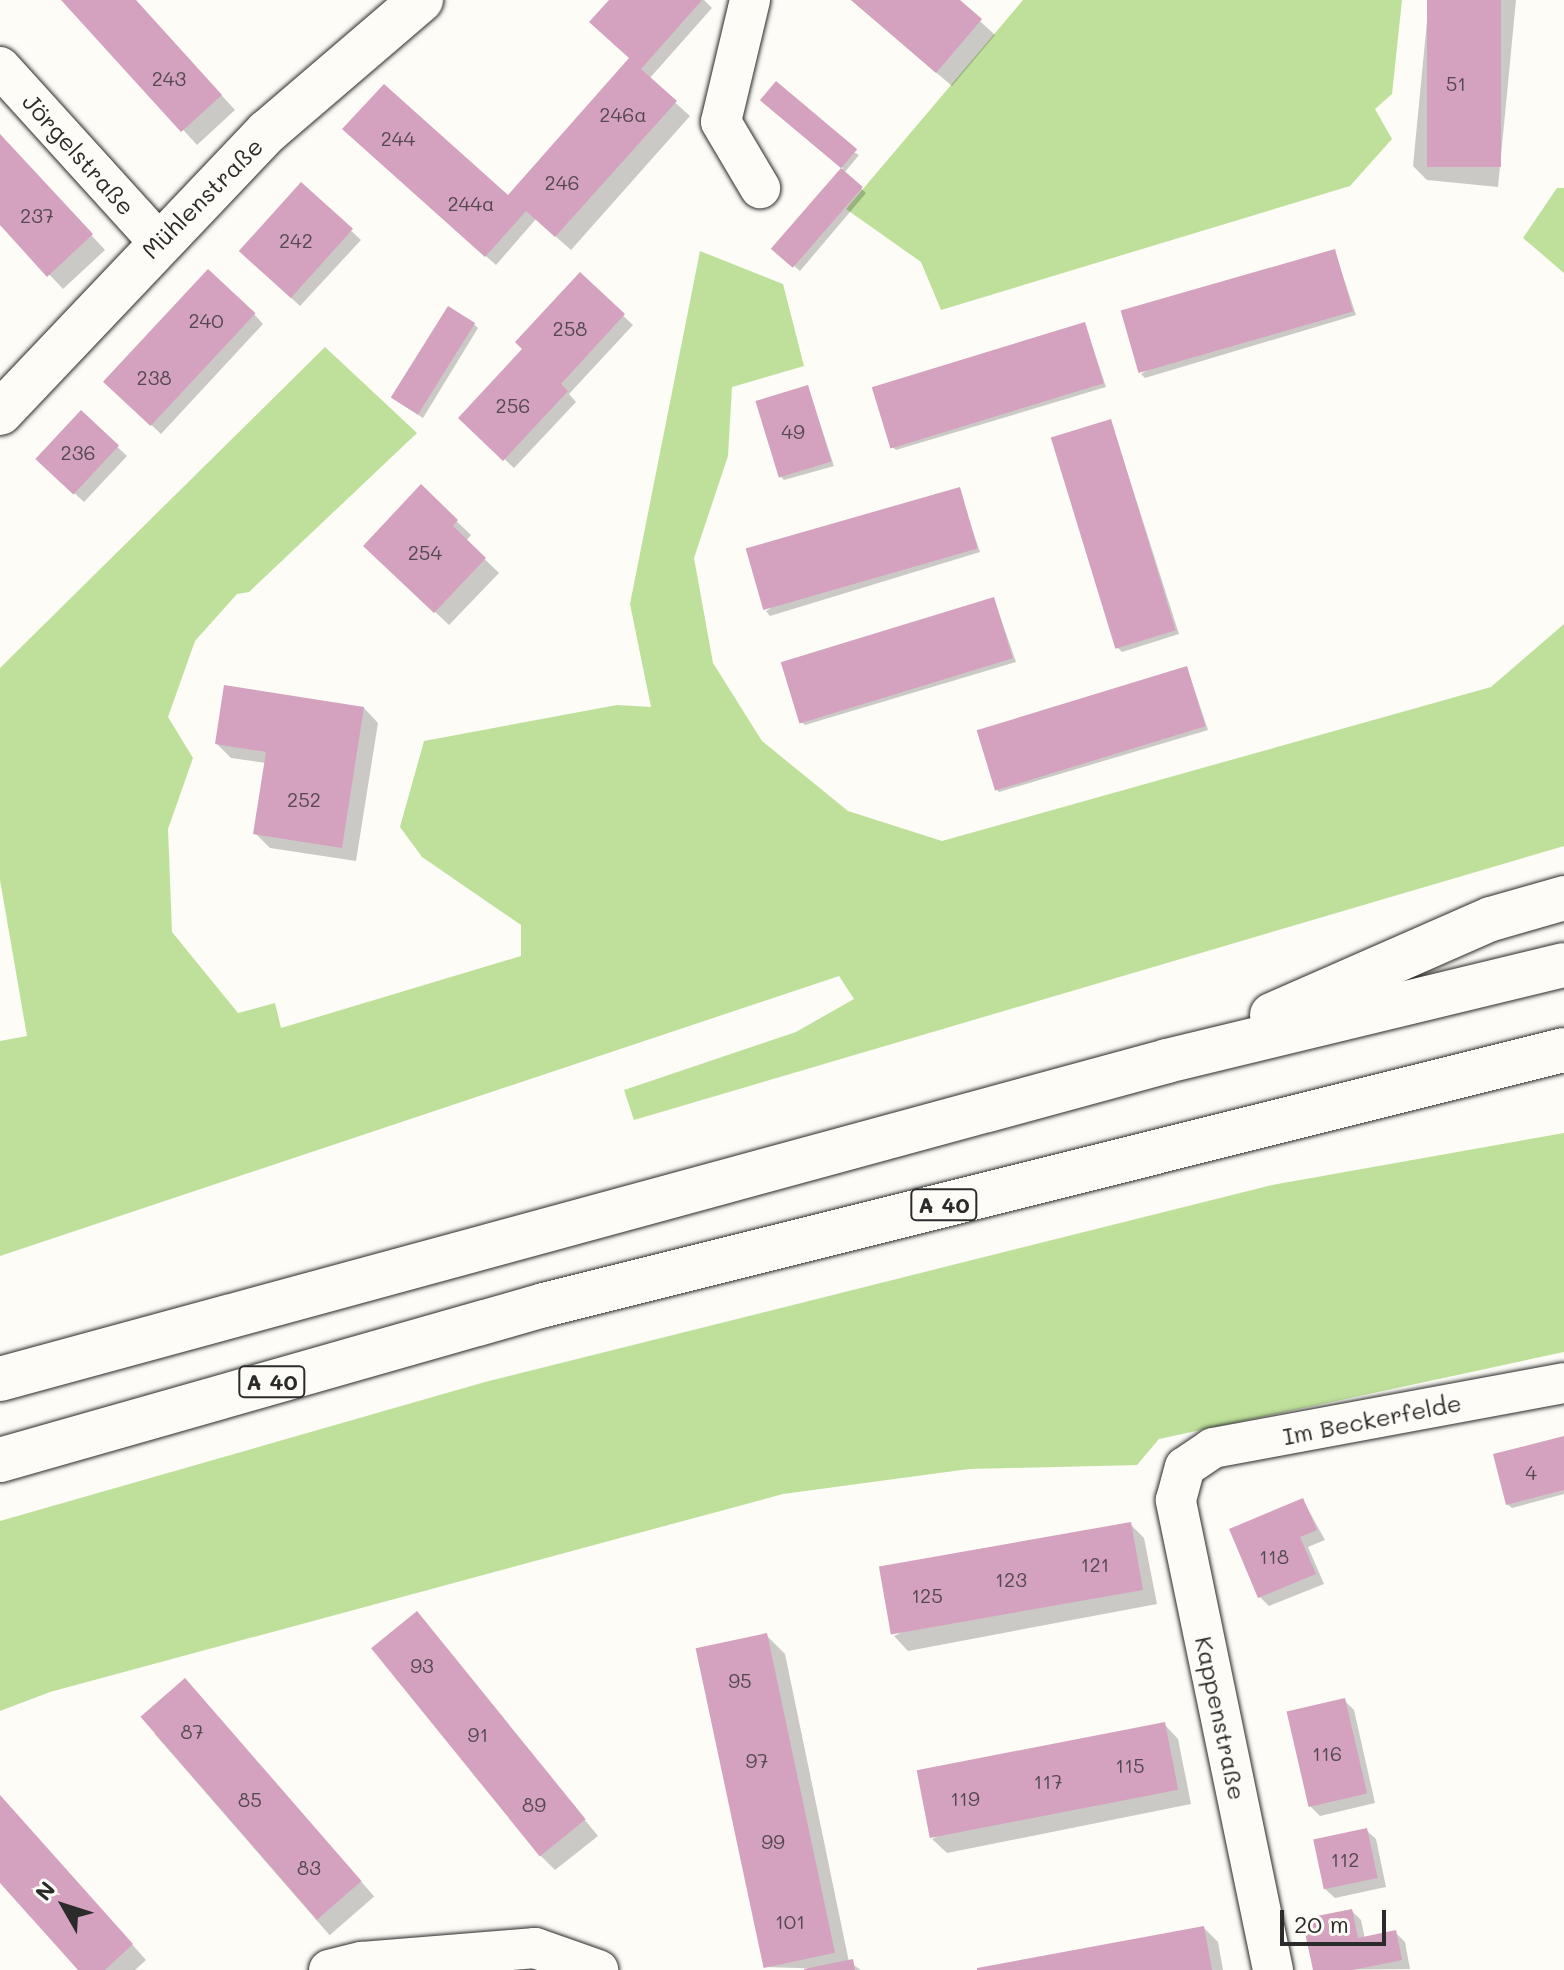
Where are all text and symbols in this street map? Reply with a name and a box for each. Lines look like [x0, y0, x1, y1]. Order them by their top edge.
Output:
house number: 243 [152, 66, 186, 90]
house number: 51 [1446, 71, 1466, 95]
street label: Jörgelstraße [17, 87, 141, 221]
house number: 246a [599, 102, 647, 126]
house number: 244 [381, 126, 415, 150]
street label: Mühlenstraße [136, 132, 268, 264]
house number: 246 [545, 170, 579, 194]
house number: 244a [447, 191, 495, 215]
house number: 237 [20, 203, 54, 227]
house number: 242 [279, 228, 313, 252]
house number: 240 [188, 308, 224, 332]
house number: 258 [553, 316, 587, 340]
house number: 238 [137, 365, 171, 389]
house number: 256 [496, 393, 530, 417]
house number: 49 [781, 419, 805, 443]
house number: 236 [61, 440, 95, 464]
house number: 254 [408, 540, 442, 564]
house number: 252 [287, 787, 321, 811]
road number: A 40 [910, 1187, 978, 1223]
road number: A 40 [238, 1364, 306, 1400]
street label: Im Beckerfelde [1280, 1388, 1464, 1450]
house number: 4 [1525, 1460, 1537, 1484]
house number: 118 [1259, 1544, 1289, 1568]
house number: 121 [1080, 1552, 1110, 1576]
house number: 123 [995, 1567, 1027, 1591]
house number: 125 [911, 1583, 943, 1607]
street label: Kappenstraße [1190, 1634, 1252, 1802]
house number: 93 [410, 1653, 434, 1677]
house number: 95 [728, 1668, 752, 1692]
house number: 87 [180, 1719, 204, 1743]
house number: 91 [468, 1722, 488, 1746]
house number: 116 [1312, 1741, 1342, 1765]
house number: 97 [746, 1748, 768, 1772]
house number: 115 [1115, 1753, 1145, 1777]
house number: 117 [1034, 1769, 1062, 1793]
house number: 119 [950, 1786, 980, 1810]
house number: 85 [238, 1787, 262, 1811]
house number: 89 [522, 1792, 546, 1816]
house number: 99 [761, 1829, 785, 1853]
house number: 112 [1330, 1847, 1360, 1871]
house number: 83 [297, 1855, 321, 1879]
north arrow [24, 1866, 104, 1946]
text: N [28, 1875, 61, 1906]
scale bar [1284, 1894, 1390, 1944]
text: 20 m [1294, 1908, 1349, 1939]
house number: 101 [775, 1909, 805, 1933]

